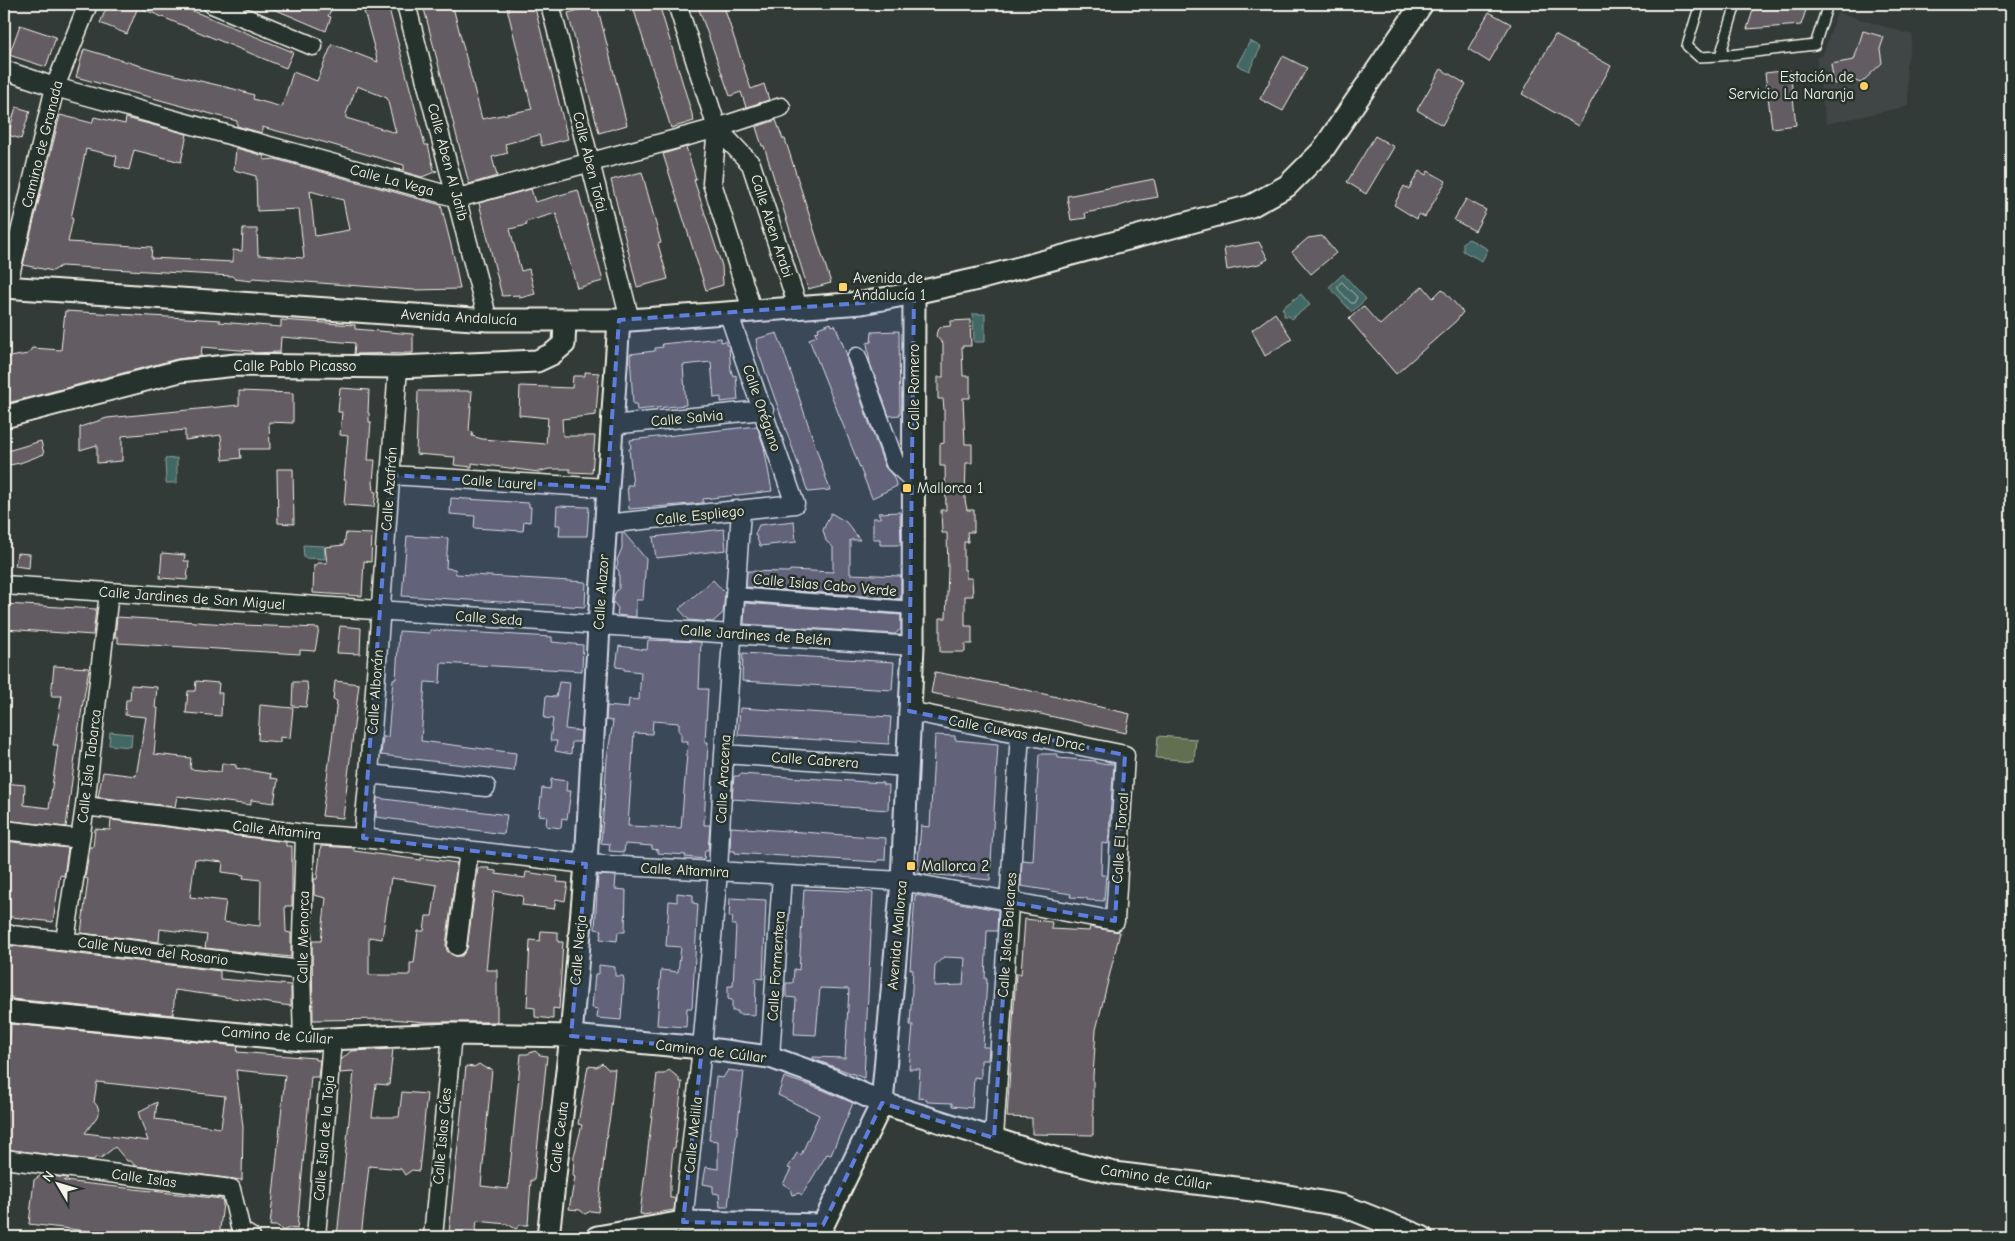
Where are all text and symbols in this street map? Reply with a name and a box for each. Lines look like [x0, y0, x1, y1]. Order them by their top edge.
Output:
place label: Estación de Servicio La Naranja [1728, 68, 1854, 103]
street label: Camino de Granada [17, 79, 67, 209]
marker: Estación de Servicio La Naranja [1858, 80, 1870, 92]
street label: Calle Aben Al Jatib [424, 101, 472, 223]
street label: Calle Aben Tofai [569, 110, 611, 214]
street label: Calle La Vega [348, 160, 436, 200]
street label: Calle Aben Arabi [747, 172, 797, 280]
place label: Avenida de Andalucía 1 [853, 269, 926, 304]
marker: Avenida de Andalucía 1 [837, 281, 849, 293]
street label: Avenida Andalucía [400, 305, 518, 329]
street label: Calle Romero [905, 344, 923, 430]
street label: Calle Pablo Picasso [234, 357, 357, 375]
street label: Calle Orégano [739, 362, 785, 454]
street label: Calle Salvia [650, 406, 724, 430]
street label: Calle Azafrán [377, 446, 401, 532]
street label: Calle Laurel [461, 470, 537, 494]
place label: Mallorca 1 [917, 479, 983, 497]
marker: Mallorca 1 [901, 482, 913, 494]
street label: Calle Espliego [655, 501, 745, 529]
street label: Calle Alazor [589, 554, 613, 630]
street label: Calle Islas Cabo Verde [752, 570, 898, 600]
street label: Calle Jardines de San Miguel [98, 583, 286, 613]
street label: Calle Seda [455, 607, 523, 629]
street label: Calle Jardines de Belén [680, 621, 832, 649]
street label: Calle Alborán [363, 649, 387, 735]
street label: Calle Isla Tabarca [73, 708, 105, 824]
street label: Calle Cuevas del Drac [947, 711, 1087, 755]
street label: Calle Aracena [712, 734, 734, 824]
street label: Calle Cabrera [771, 748, 859, 772]
street label: Calle El Torcal [1108, 792, 1132, 884]
street label: Calle Altamira [232, 816, 322, 844]
place label: Mallorca 2 [921, 857, 989, 875]
street label: Calle Altamira [640, 859, 730, 881]
marker: Mallorca 2 [905, 860, 917, 872]
street label: Calle Islas Baleares [994, 872, 1020, 998]
street label: Avenida Mallorca [883, 879, 911, 991]
street label: Calle Menorca [293, 890, 313, 984]
street label: Calle Formentera [763, 910, 789, 1022]
street label: Calle Nerja [566, 914, 590, 986]
street label: Calle Nueva del Rosario [77, 933, 229, 969]
street label: Camino de Cúllar [221, 1022, 333, 1048]
street label: Camino de Cúllar [655, 1035, 768, 1067]
street label: Calle Isla de la Toja [310, 1074, 338, 1202]
street label: Calle Islas Cíes [429, 1087, 455, 1185]
street label: Calle Melilla [680, 1096, 706, 1174]
street label: Calle Ceuta [546, 1100, 572, 1174]
north arrow [32, 1158, 82, 1208]
street label: Camino de Cúllar [1099, 1160, 1213, 1194]
street label: Calle Islas [110, 1165, 178, 1191]
text: N [39, 1167, 58, 1185]

